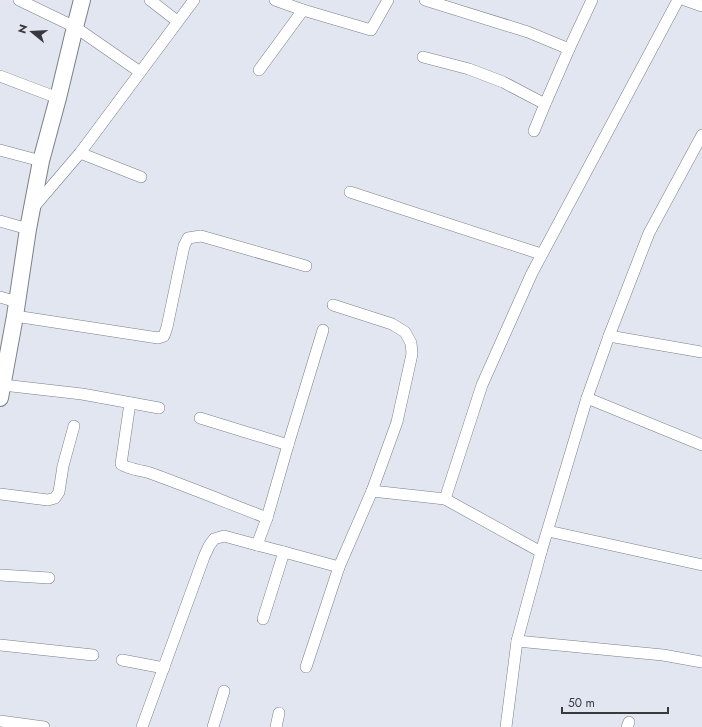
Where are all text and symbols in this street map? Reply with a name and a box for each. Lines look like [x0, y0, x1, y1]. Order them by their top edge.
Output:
north arrow [12, 12, 52, 52]
text: N [14, 22, 31, 36]
scale bar [562, 689, 668, 715]
text: 50 m [568, 694, 595, 712]

